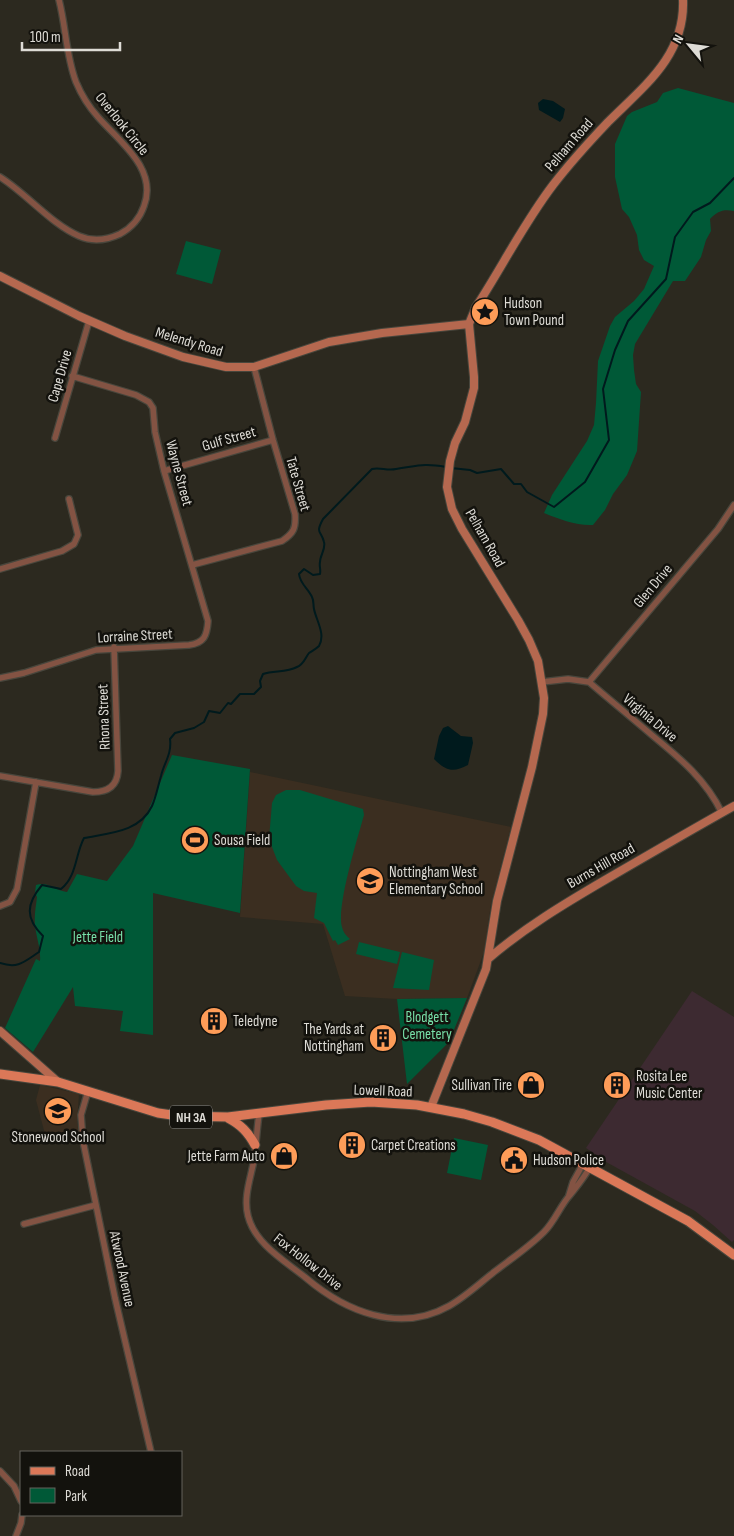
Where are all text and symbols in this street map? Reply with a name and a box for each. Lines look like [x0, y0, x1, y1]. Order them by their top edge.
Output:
scale bar [22, 20, 120, 52]
north arrow [664, 20, 714, 70]
text: 100 m [30, 28, 61, 47]
text: N [669, 32, 687, 46]
street label: Overlook Circle [91, 89, 153, 159]
street label: Pelham Road [541, 114, 597, 176]
place label: Hudson Town Pound [504, 294, 564, 330]
place icon: Hudson Town Pound [470, 297, 500, 327]
street label: Melendy Road [153, 323, 225, 361]
street label: Cape Drive [43, 348, 77, 404]
street label: Gulf Street [200, 422, 258, 456]
street label: Wayne Street [161, 438, 197, 508]
street label: Tate Street [281, 455, 315, 514]
street label: Pelham Road [461, 505, 509, 571]
street label: Glen Drive [629, 560, 677, 612]
street label: Lorraine Street [97, 625, 173, 647]
street label: Rhona Street [93, 683, 115, 750]
street label: Virginia Drive [619, 690, 681, 746]
sports icon: Sousa Field [180, 825, 210, 855]
place label: Sousa Field [214, 831, 270, 850]
street label: Burns Hill Road [564, 839, 638, 893]
place label: Nottingham West Elementary School [389, 863, 483, 899]
school or university icon: Nottingham West Elementary School [355, 866, 385, 896]
park label: Jette Field [72, 928, 123, 947]
building icon: Teledyne [199, 1006, 229, 1036]
park label: Blodgett Cemetery [402, 1008, 452, 1044]
place label: Teledyne [233, 1012, 277, 1031]
place label: The Yards at Nottingham [303, 1020, 364, 1056]
building icon: The Yards at Nottingham [368, 1023, 398, 1053]
place label: Rosita Lee Music Center [636, 1067, 703, 1103]
shop icon: Sullivan Tire [516, 1070, 546, 1100]
building icon: Rosita Lee Music Center [602, 1070, 632, 1100]
place label: Sullivan Tire [451, 1076, 512, 1095]
street label: Lowell Road [353, 1080, 413, 1102]
school or university icon: Stonewood School [43, 1096, 73, 1126]
road number: NH 3A [170, 1106, 212, 1128]
place label: Stonewood School [11, 1128, 105, 1147]
building icon: Carpet Creations [337, 1130, 367, 1160]
place label: Carpet Creations [371, 1136, 456, 1155]
shop icon: Jette Farm Auto [269, 1141, 299, 1171]
public building icon: Hudson Police [499, 1145, 529, 1175]
place label: Jette Farm Auto [187, 1147, 265, 1166]
place label: Hudson Police [533, 1151, 604, 1170]
street label: Atwood Avenue [104, 1228, 139, 1309]
street label: Fox Hollow Drive [270, 1229, 346, 1295]
legend [20, 1451, 182, 1516]
text: Road [65, 1462, 90, 1481]
text: Park [65, 1487, 87, 1506]

